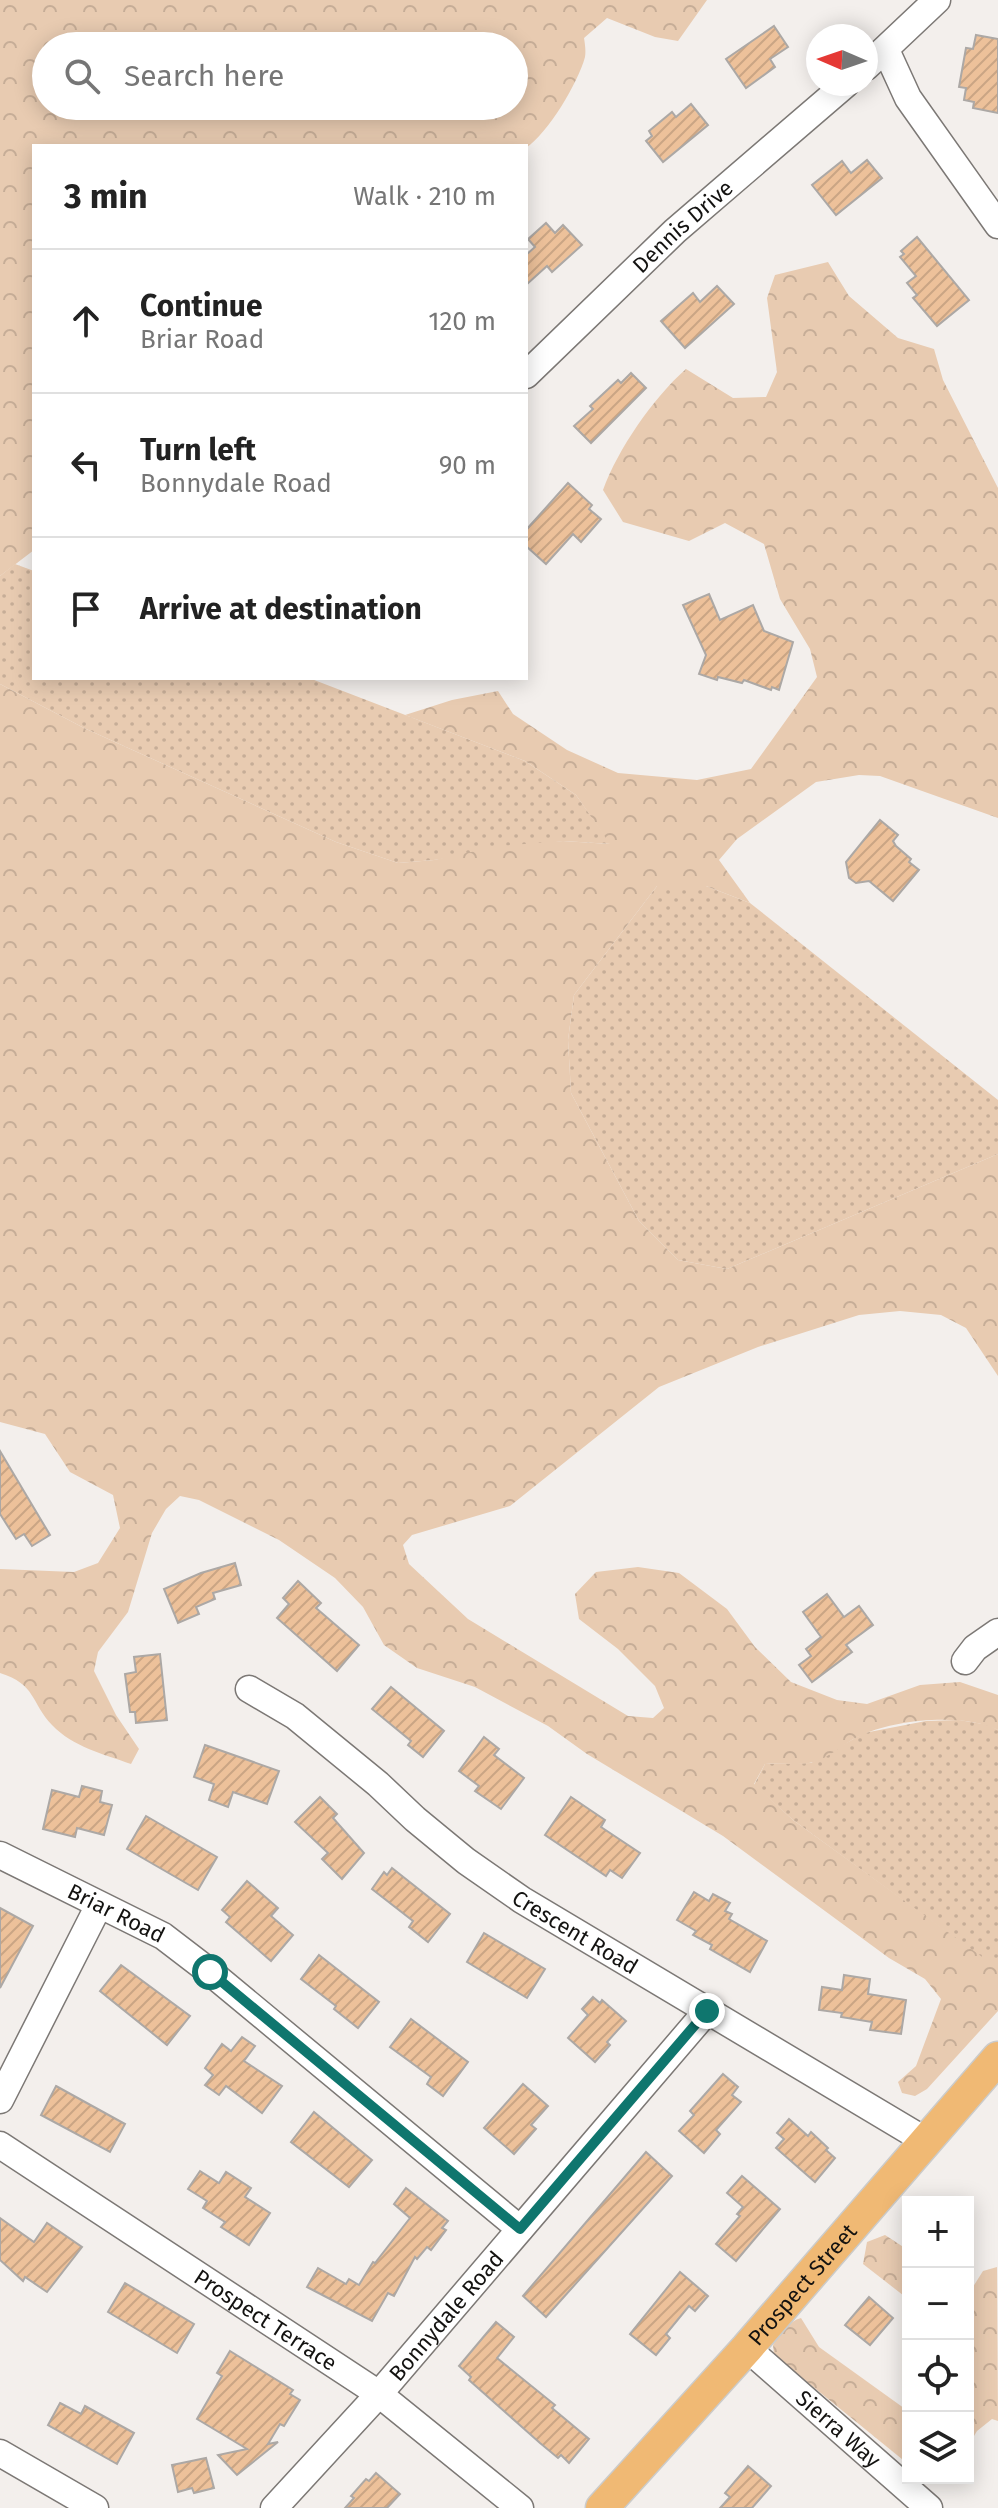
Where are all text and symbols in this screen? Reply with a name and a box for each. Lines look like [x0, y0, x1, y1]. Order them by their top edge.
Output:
north arrow [806, 24, 878, 96]
search box [32, 32, 528, 120]
icon: search [60, 54, 104, 98]
text: Search here [124, 58, 284, 94]
street label: Dennis Drive [627, 174, 738, 278]
text: 3 min [64, 176, 148, 217]
text: Walk · 210 m [353, 181, 496, 212]
text: Continue [140, 288, 263, 324]
icon: ahead [64, 299, 108, 343]
text: 120 m [428, 306, 496, 337]
text: Briar Road [140, 324, 264, 355]
text: Turn left [140, 432, 256, 468]
icon: left [64, 443, 108, 487]
text: 90 m [439, 450, 496, 481]
text: Bonnydale Road [140, 468, 332, 499]
icon: arrive [64, 587, 108, 631]
text: Arrive at destination [140, 591, 422, 627]
street label: Briar Road [63, 1877, 170, 1948]
street label: Crescent Road [507, 1884, 643, 1980]
route start [192, 1954, 228, 1990]
route end [689, 1993, 725, 2029]
map controls [902, 2196, 974, 2484]
button: + [902, 2196, 974, 2268]
street label: Prospect Street [742, 2218, 862, 2351]
street label: Bonnydale Road [383, 2245, 509, 2386]
street label: Prospect Terrace [189, 2263, 342, 2376]
button: − [902, 2268, 974, 2340]
button: locate [902, 2340, 974, 2412]
street label: Sierra Way [791, 2384, 887, 2473]
button: layers [902, 2412, 974, 2484]

